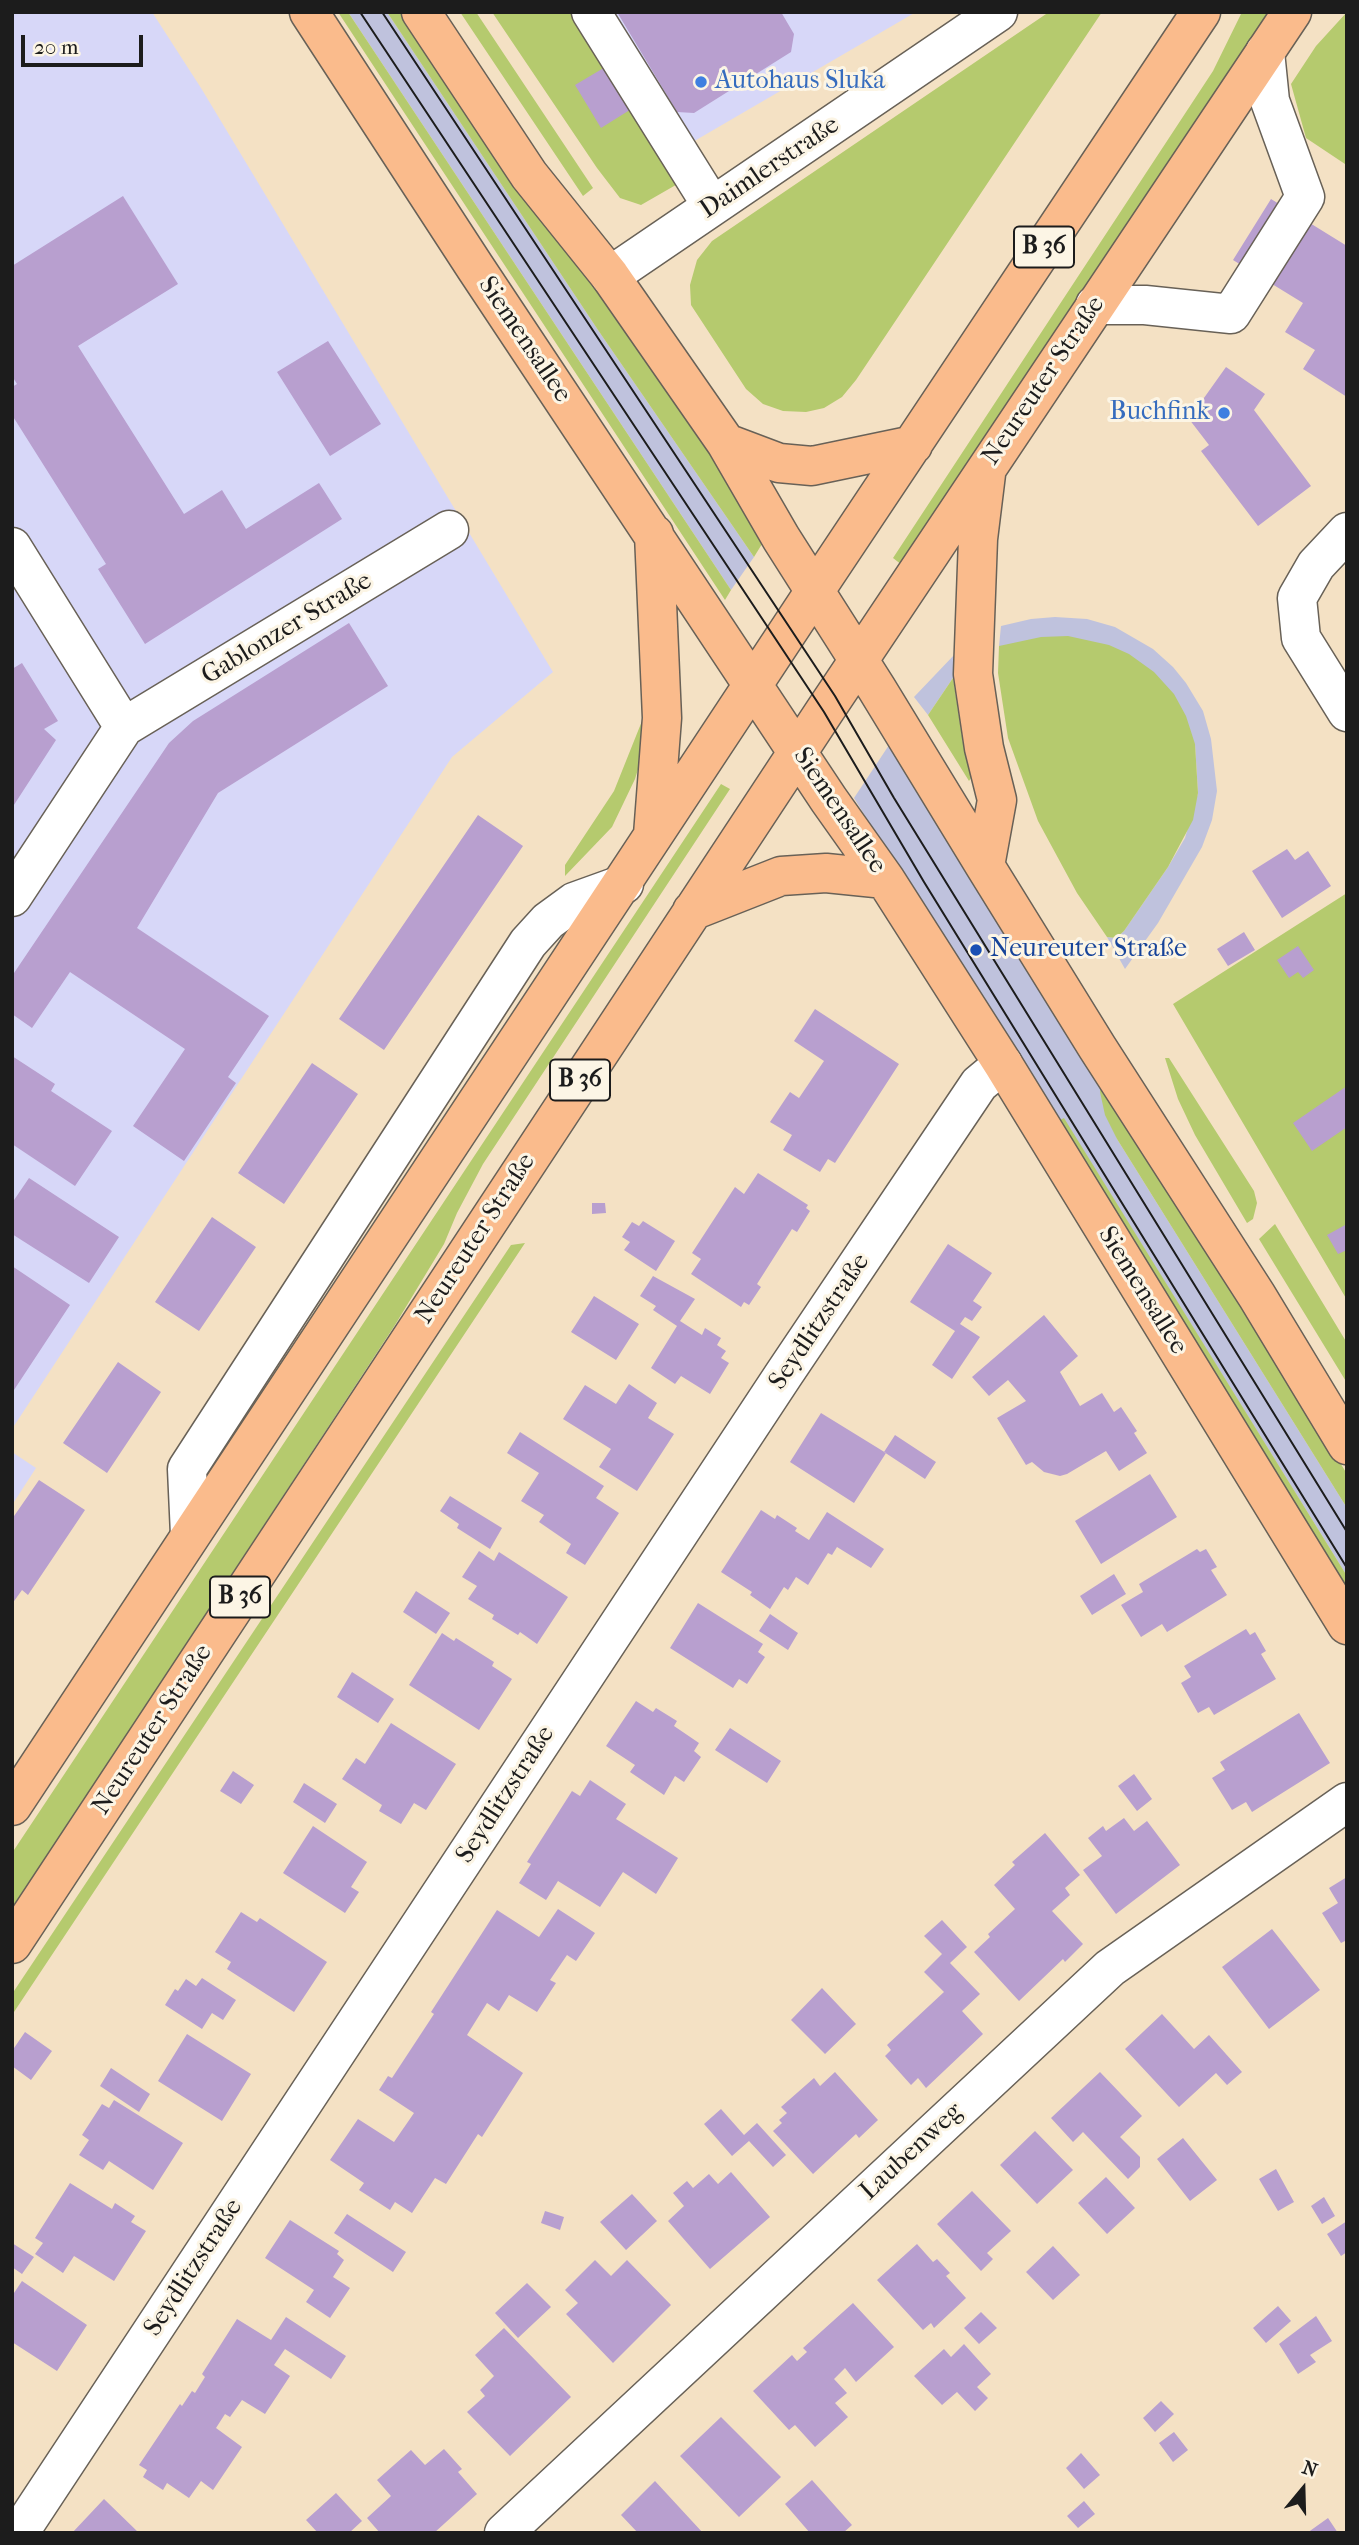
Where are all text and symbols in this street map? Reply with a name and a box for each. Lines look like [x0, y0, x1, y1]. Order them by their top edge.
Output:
scale bar [24, 21, 147, 65]
text: 20 m [34, 35, 78, 59]
place label: Autohaus Sluka [715, 66, 885, 98]
marker: Autohaus Sluka [693, 74, 709, 90]
street label: Daimlerstraße [694, 110, 846, 226]
road number: B 36 [1014, 226, 1074, 268]
street label: Siemensallee [471, 271, 577, 409]
street label: Neureuter Straße [976, 291, 1112, 471]
place label: Buchfink [1110, 397, 1210, 429]
marker: Buchfink [1216, 405, 1232, 421]
street label: Gablonzer Straße [196, 566, 378, 692]
street label: Siemensallee [786, 742, 892, 880]
place label: Neureuter Straße [990, 934, 1187, 966]
marker: Neureuter Straße [968, 942, 984, 958]
road number: B 36 [550, 1060, 610, 1100]
street label: Neureuter Straße [409, 1148, 543, 1330]
street label: Siemensallee [1090, 1221, 1194, 1361]
street label: Seydlitzstraße [763, 1248, 877, 1396]
road number: B 36 [210, 1576, 270, 1618]
street label: Neureuter Straße [86, 1639, 220, 1821]
street label: Seydlitzstraße [450, 1720, 562, 1870]
street label: Laubenweg [854, 2097, 970, 2207]
street label: Seydlitzstraße [138, 2193, 250, 2343]
north arrow [1268, 2454, 1338, 2524]
text: N [1299, 2456, 1320, 2482]

